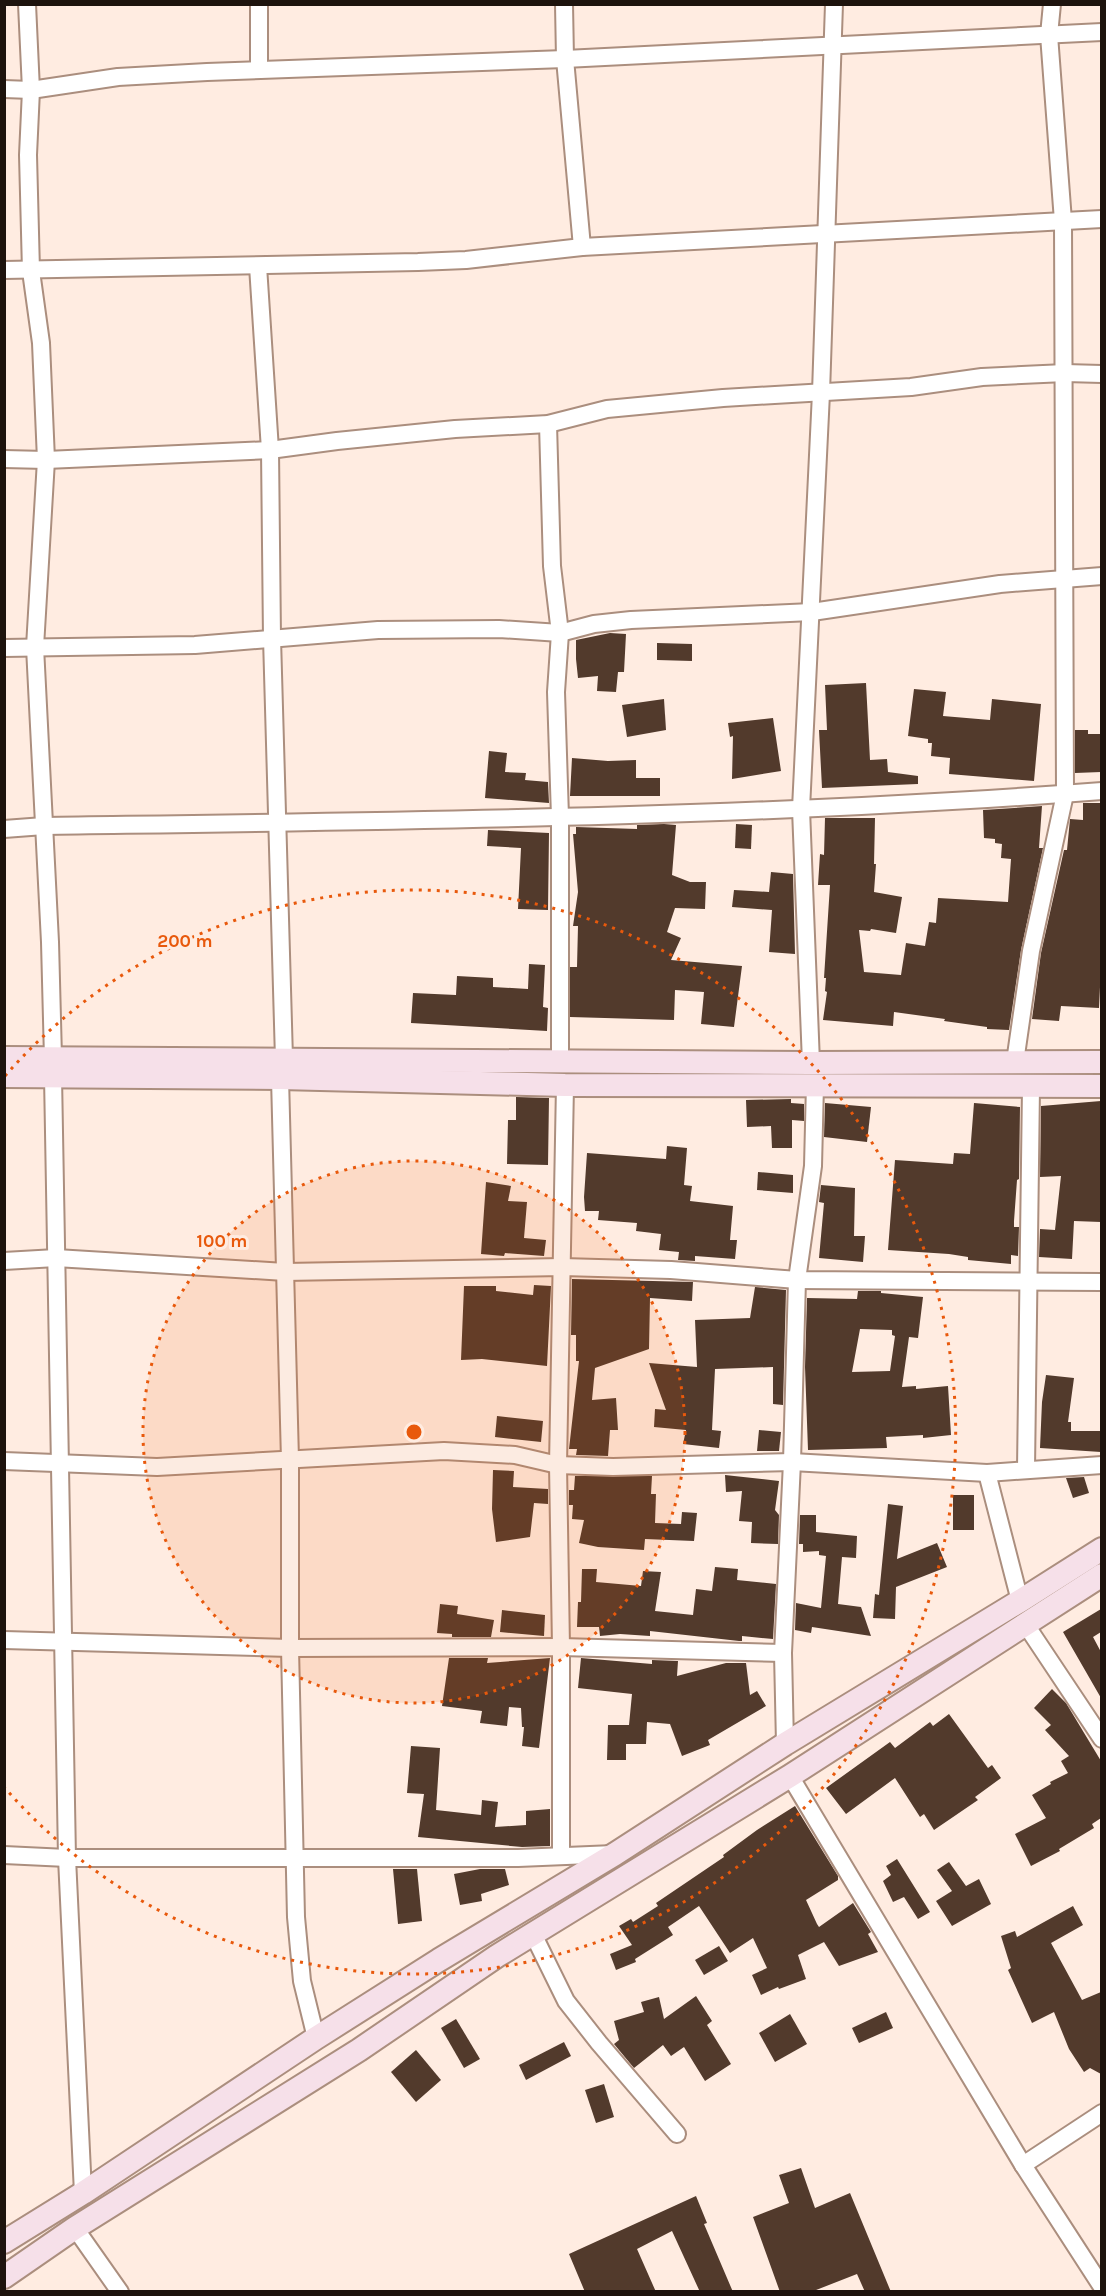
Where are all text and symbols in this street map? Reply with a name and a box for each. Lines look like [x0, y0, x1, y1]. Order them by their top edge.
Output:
text: 200 m [157, 930, 213, 952]
text: 100 m [197, 1230, 247, 1252]
centre of rings [404, 1422, 424, 1442]

